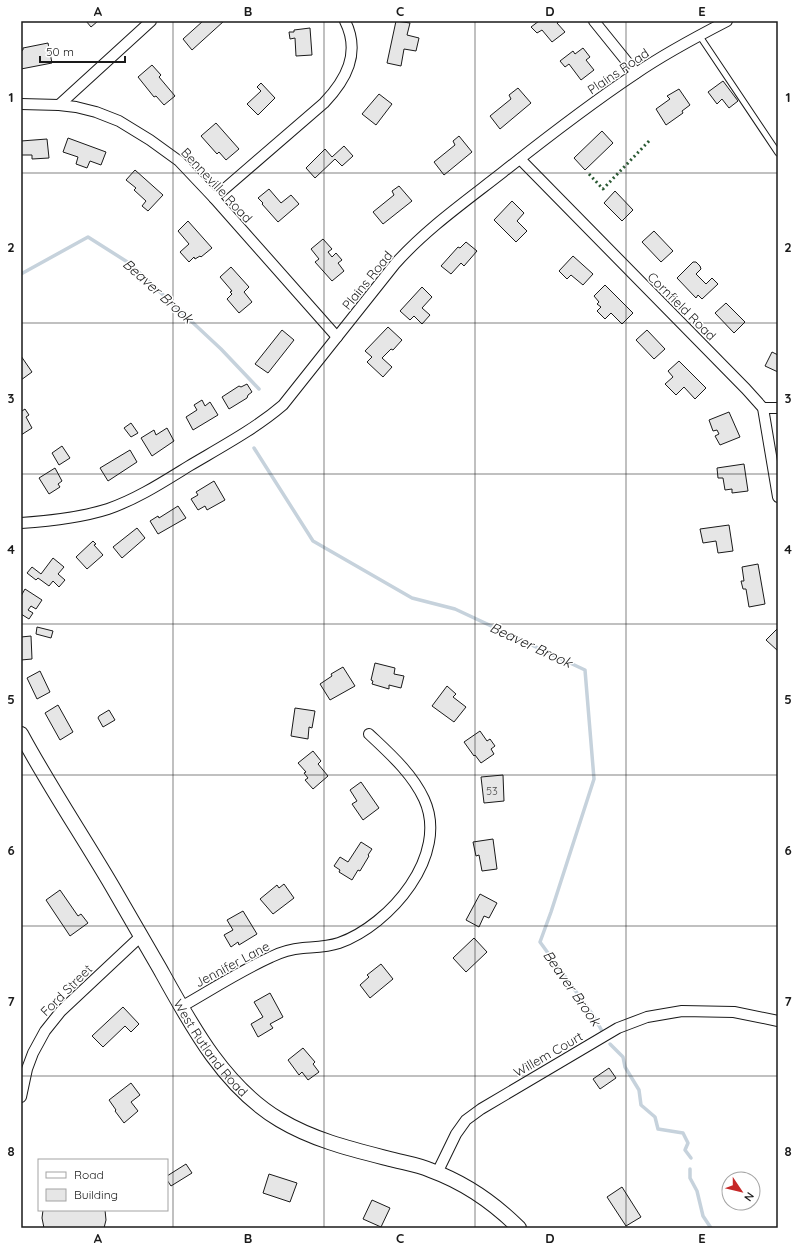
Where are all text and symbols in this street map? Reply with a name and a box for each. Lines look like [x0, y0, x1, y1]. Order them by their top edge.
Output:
text: A [94, 3, 103, 19]
text: B [244, 3, 252, 19]
text: C [396, 3, 404, 19]
text: D [545, 3, 555, 19]
text: E [698, 3, 706, 19]
scale bar [40, 38, 125, 64]
text: 50 m [46, 44, 74, 59]
street label: Plains Road [584, 45, 652, 97]
text: 1 [8, 89, 14, 105]
text: 1 [785, 89, 791, 105]
street label: Benneville Road [178, 144, 256, 226]
text: 2 [7, 239, 15, 255]
text: 2 [784, 239, 792, 255]
street label: Plains Road [339, 247, 395, 313]
water label: Beaver Brook [119, 255, 198, 328]
street label: Cornfield Road [644, 268, 720, 344]
text: 3 [8, 390, 15, 406]
text: 3 [785, 390, 792, 406]
text: 4 [7, 541, 15, 557]
text: 4 [784, 541, 792, 557]
water label: Beaver Brook [487, 618, 576, 672]
text: 5 [7, 691, 15, 707]
text: 5 [784, 691, 792, 707]
house number: 53 [486, 784, 498, 798]
text: 6 [7, 842, 15, 858]
text: 6 [784, 842, 792, 858]
street label: Jennifer Lane [192, 938, 272, 990]
water label: Beaver Brook [539, 947, 606, 1031]
street label: Ford Street [37, 961, 95, 1019]
text: 7 [7, 993, 15, 1009]
text: 7 [784, 993, 792, 1009]
street label: West Rutland Road [170, 996, 251, 1100]
street label: Willem Court [511, 1028, 585, 1080]
text: 8 [7, 1143, 15, 1159]
text: 8 [784, 1143, 792, 1159]
legend [38, 1159, 168, 1211]
text: Road [74, 1167, 104, 1182]
north arrow [721, 1171, 761, 1211]
text: Building [74, 1187, 118, 1202]
text: N [741, 1189, 757, 1204]
text: A [94, 1230, 103, 1246]
text: B [244, 1230, 252, 1246]
text: C [396, 1230, 404, 1246]
text: D [545, 1230, 555, 1246]
text: E [698, 1230, 706, 1246]

